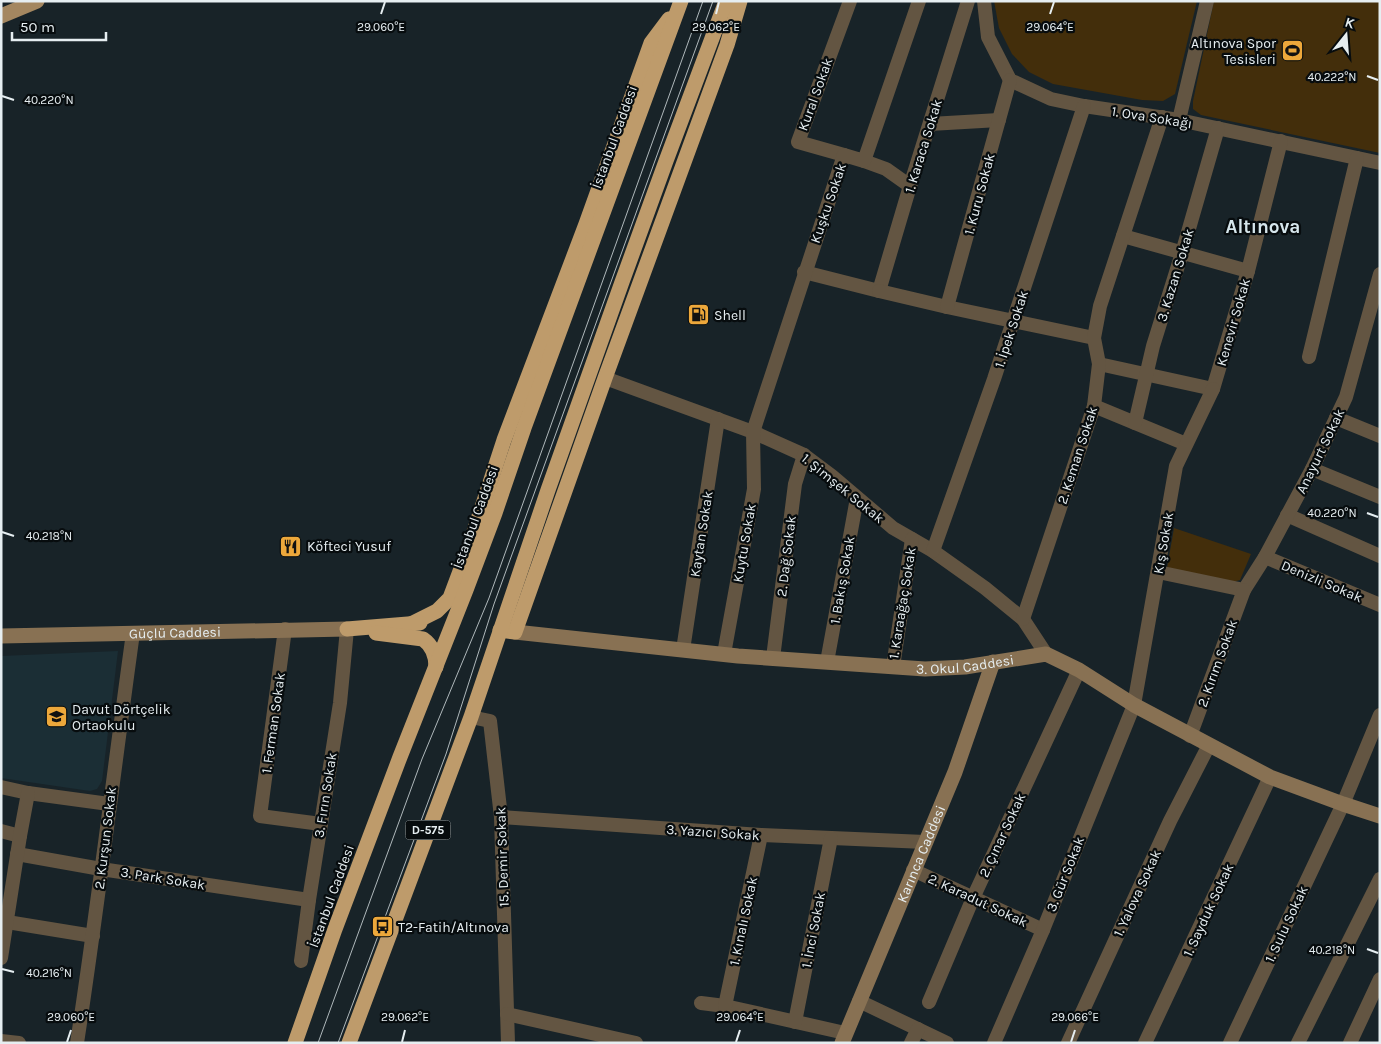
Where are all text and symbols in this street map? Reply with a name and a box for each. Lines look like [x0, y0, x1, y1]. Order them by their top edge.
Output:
scale bar [12, 10, 106, 42]
north arrow [1321, 10, 1371, 60]
text: K [1343, 14, 1357, 33]
text: 50 m [20, 18, 55, 36]
text: 29.060°E [357, 20, 405, 34]
text: 29.062°E [692, 20, 740, 34]
text: 29.064°E [1026, 20, 1074, 34]
place label: Altınova Spor Tesisleri [1191, 35, 1277, 68]
sports icon: Altınova Spor Tesisleri [1280, 39, 1304, 63]
street label: Kural Sokak [794, 55, 837, 133]
text: 40.222°N [1307, 70, 1357, 84]
street label: İstanbul Caddesi [588, 83, 641, 191]
text: 40.220°N [24, 93, 74, 107]
street label: 1. Karaca Sokak [901, 97, 946, 195]
street label: 1. Ova Sokağı [1110, 103, 1193, 132]
street label: 1. Kuru Sokak [960, 151, 999, 237]
street label: Kuşku Sokak [807, 161, 850, 245]
district label: Altınova [1226, 216, 1300, 238]
street label: 3. Kazan Sokak [1153, 227, 1198, 324]
street label: Kenevir Sokak [1213, 276, 1254, 368]
street label: 1. İpek Sokak [991, 288, 1032, 370]
fuel station icon: Shell [686, 303, 710, 327]
place label: Shell [714, 307, 746, 324]
street label: 2. Keman Sokak [1054, 404, 1101, 506]
street label: Anayurt Sokak [1293, 406, 1348, 496]
street label: 1. Şimşek Sokak [798, 450, 888, 527]
street label: İstanbul Caddesi [449, 463, 502, 571]
street label: Kaytan Sokak [686, 490, 717, 578]
street label: Kuytu Sokak [729, 502, 760, 584]
text: 40.220°N [1307, 506, 1357, 520]
street label: Kış Sokak [1150, 511, 1177, 576]
street label: 2. Dağ Sokak [773, 514, 800, 598]
text: 40.218°N [26, 529, 72, 543]
restaurant icon: Köfteci Yusuf [279, 534, 303, 558]
street label: 1. Bakış Sokak [826, 535, 859, 625]
place label: Köfteci Yusuf [307, 538, 391, 555]
street label: 1. Karaağaç Sokak [885, 546, 920, 660]
street label: Denizli Sokak [1279, 557, 1365, 606]
street label: 2. Kırım Sokak [1194, 617, 1241, 709]
street label: Güçlü Caddesi [129, 624, 221, 642]
street label: 3. Okul Caddesi [915, 651, 1015, 678]
street label: 1. Ferman Sokak [258, 671, 289, 775]
place label: Davut Dörtçelik Ortaokulu [72, 701, 171, 734]
school or university icon: Davut Dörtçelik Ortaokulu [44, 705, 68, 729]
street label: 3. Fırın Sokak [310, 751, 341, 839]
street label: 2. Kurşun Sokak [91, 786, 120, 890]
street label: 2. Çınar Sokak [976, 790, 1029, 880]
street label: Karınca Caddesi [894, 803, 949, 905]
street label: 15. Demir Sokak [492, 807, 513, 907]
road number: D-575 [406, 820, 450, 840]
street label: 3. Yazıcı Sokak [666, 821, 760, 844]
street label: 3. Gür Sokak [1043, 834, 1088, 914]
street label: İstanbul Caddesi [305, 842, 358, 950]
street label: 1. Yalova Sokak [1110, 847, 1165, 940]
street label: 1. Sayduk Sokak [1179, 861, 1237, 959]
street label: 3. Park Sokak [119, 863, 207, 894]
street label: 2. Karadut Sokak [925, 870, 1030, 931]
street label: 1. Kınalı Sokak [726, 875, 761, 967]
street label: 1. Sulu Sokak [1261, 883, 1312, 965]
street label: 1. İnci Sokak [798, 891, 829, 970]
bus stop icon: T2-Fatih/Altınova [370, 915, 394, 939]
place label: T2-Fatih/Altınova [398, 919, 509, 936]
text: 40.218°N [1309, 943, 1355, 957]
text: 40.216°N [26, 966, 72, 980]
text: 29.060°E [47, 1010, 95, 1024]
text: 29.062°E [381, 1010, 429, 1024]
text: 29.064°E [716, 1010, 764, 1024]
text: 29.066°E [1051, 1010, 1099, 1024]

